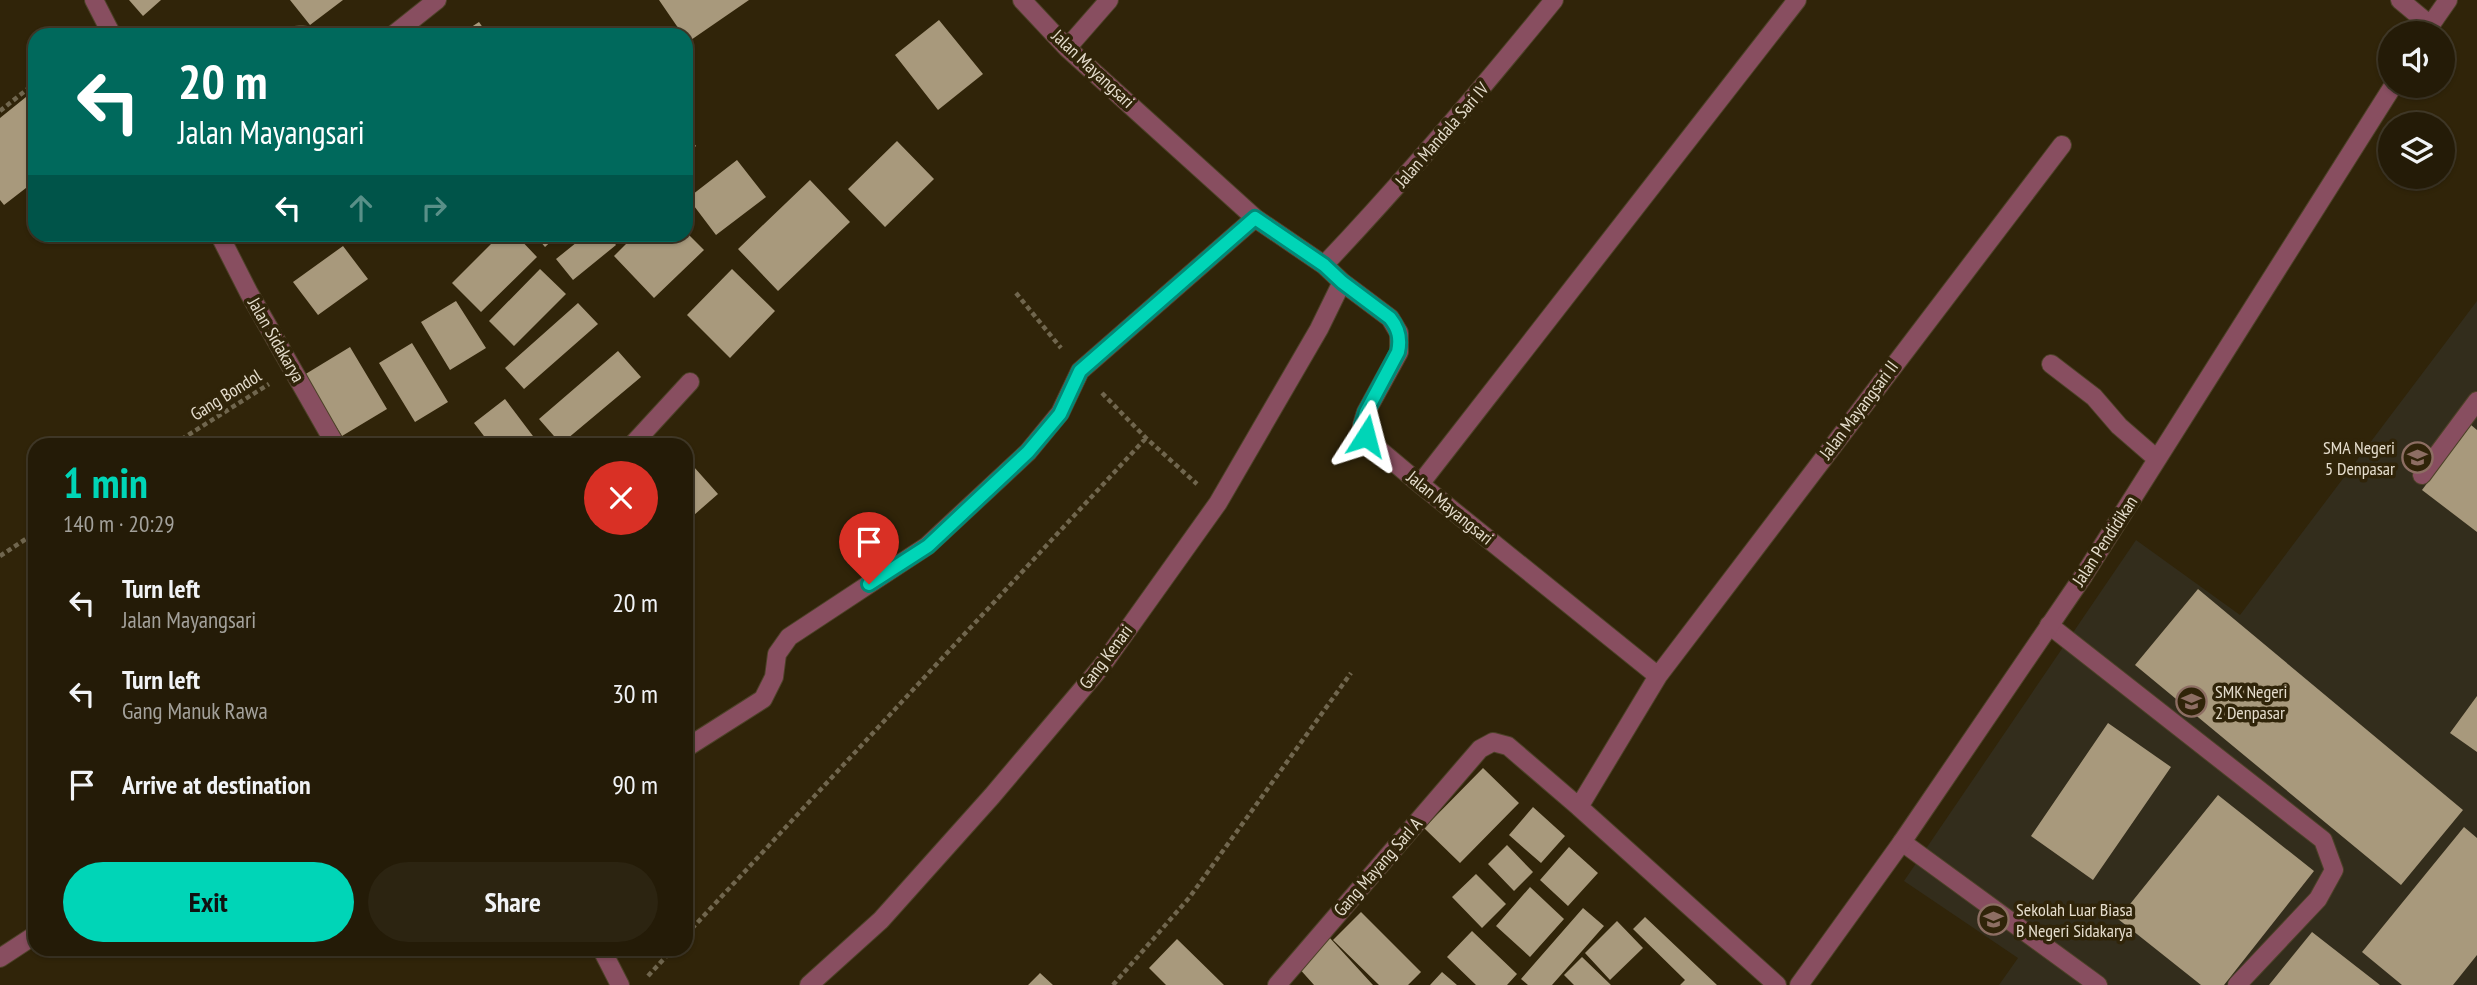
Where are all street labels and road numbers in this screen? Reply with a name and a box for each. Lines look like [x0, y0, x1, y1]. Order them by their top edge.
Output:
street label: Jalan Mayangsari [1046, 24, 1140, 113]
street label: Jalan Mandala Sari IV [1389, 77, 1494, 193]
street label: Jalan Sidakarya [242, 292, 310, 386]
street label: Jalan Mayangsari II [1814, 356, 1903, 464]
street label: Gang Bondol [186, 363, 266, 425]
street label: Jalan Mayangsari [1401, 465, 1498, 550]
street label: Jalan Pendidikan [2066, 491, 2142, 591]
street label: Gang Kenari [1074, 620, 1137, 694]
street label: Gang Mayang SarI A [1328, 812, 1427, 921]

